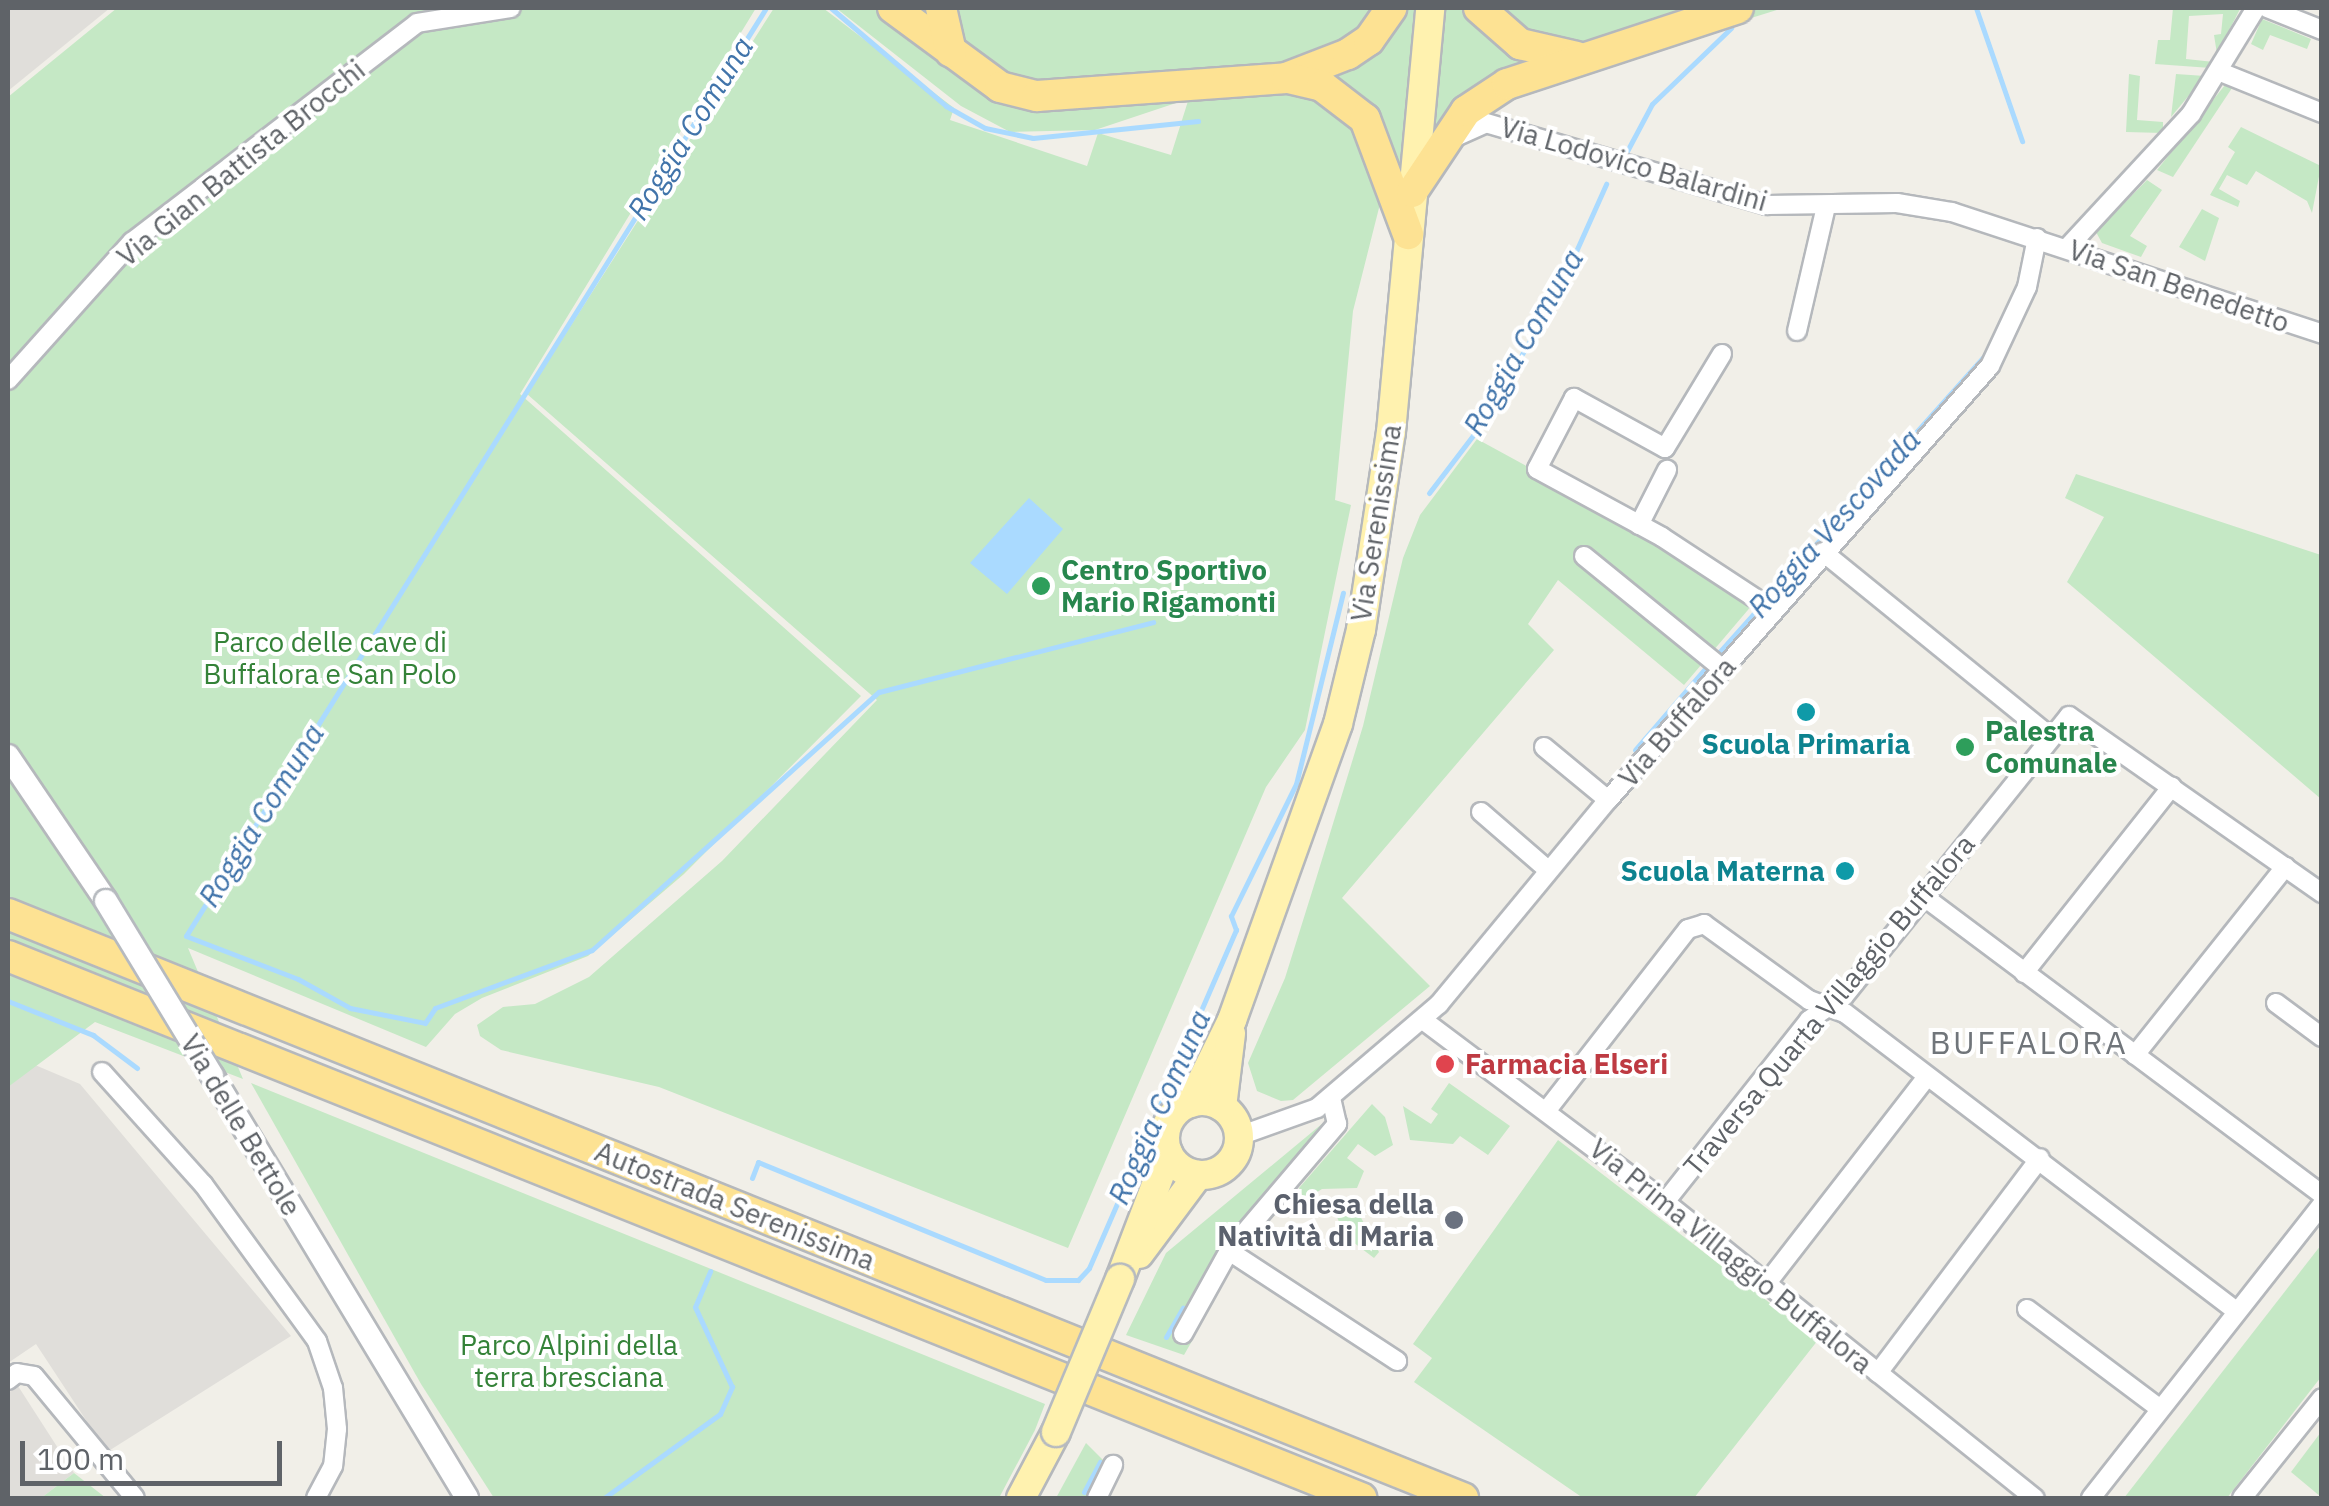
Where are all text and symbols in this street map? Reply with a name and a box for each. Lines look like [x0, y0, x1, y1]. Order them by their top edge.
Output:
water label: Roggia Comuna [619, 30, 761, 226]
street label: Via Gian Battista Brocchi [110, 53, 372, 273]
street label: Via Lodovico Balardini [1497, 110, 1771, 218]
street label: Via San Benedetto [2064, 233, 2294, 339]
water label: Roggia Comuna [1455, 243, 1591, 441]
street label: Via Serenissima [1344, 422, 1408, 624]
water label: Roggia Vescovada [1740, 422, 1928, 624]
place label: Centro Sportivo Mario Rigamonti [1061, 553, 1276, 619]
marker: Centro Sportivo Mario Rigamonti [1030, 575, 1052, 597]
park label: Parco delle cave di Buffalora e San Polo [203, 625, 457, 691]
street label: Via Buffalora [1611, 650, 1743, 794]
marker: Scuola Primaria [1795, 701, 1817, 723]
place label: Palestra Comunale [1985, 714, 2118, 780]
water label: Roggia Comuna [190, 717, 332, 913]
place label: Scuola Primaria [1701, 727, 1911, 761]
marker: Palestra Comunale [1954, 736, 1976, 758]
street label: Traversa Quarta Villaggio Buffalora [1676, 828, 1982, 1182]
place label: Scuola Materna [1621, 854, 1825, 888]
marker: Scuola Materna [1834, 860, 1856, 882]
water label: Roggia Comuna [1100, 1004, 1218, 1210]
district label: BUFFALORA [1930, 1023, 2128, 1061]
street label: Via delle Bettole [174, 1028, 308, 1222]
place label: Farmacia Elseri [1465, 1047, 1668, 1081]
marker: Farmacia Elseri [1434, 1053, 1456, 1075]
street label: Via Prima Villaggio Buffalora [1583, 1131, 1879, 1381]
street label: Autostrada Serenissima [590, 1134, 880, 1278]
place label: Chiesa della Natività di Maria [1217, 1187, 1434, 1253]
marker: Chiesa della Natività di Maria [1443, 1209, 1465, 1231]
park label: Parco Alpini della terra bresciana [460, 1328, 678, 1394]
scale bar [25, 1421, 288, 1483]
text: 100 m [37, 1439, 124, 1478]

